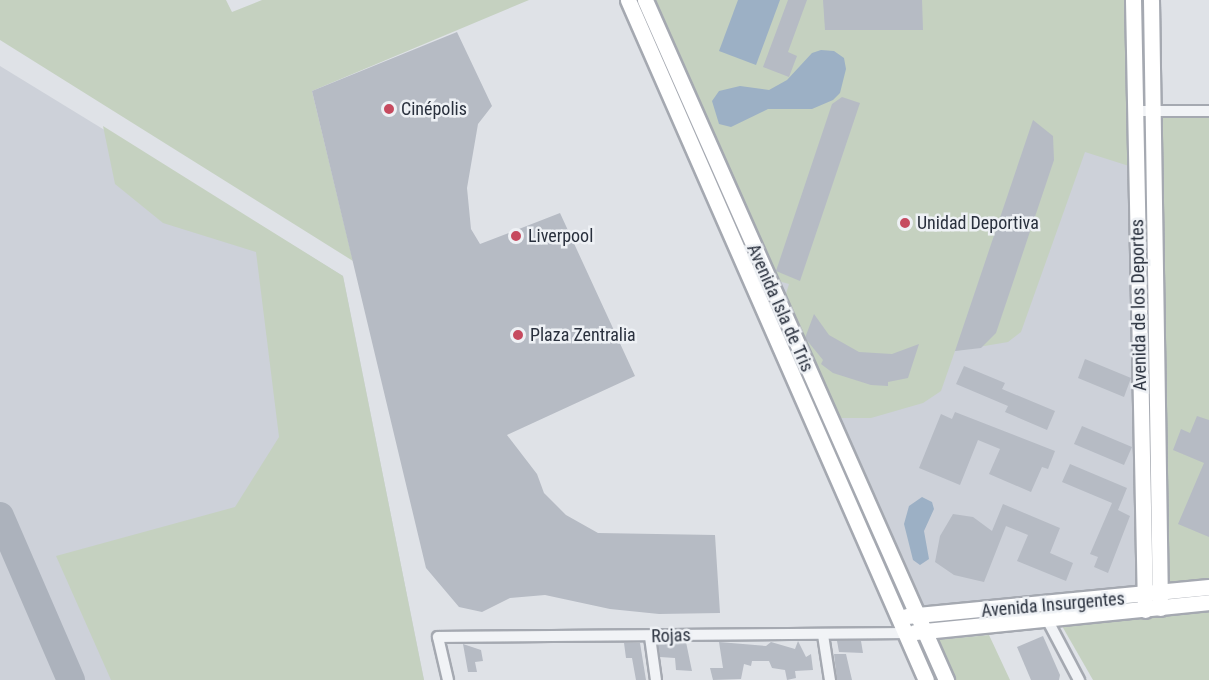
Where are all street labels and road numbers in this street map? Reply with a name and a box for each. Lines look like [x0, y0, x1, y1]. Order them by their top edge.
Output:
street label: Avenida de los Deportes [1127, 219, 1151, 391]
street label: Avenida Isla de Tris [742, 241, 818, 375]
street label: Avenida Insurgentes [980, 588, 1126, 622]
street label: Rojas [651, 625, 691, 647]

